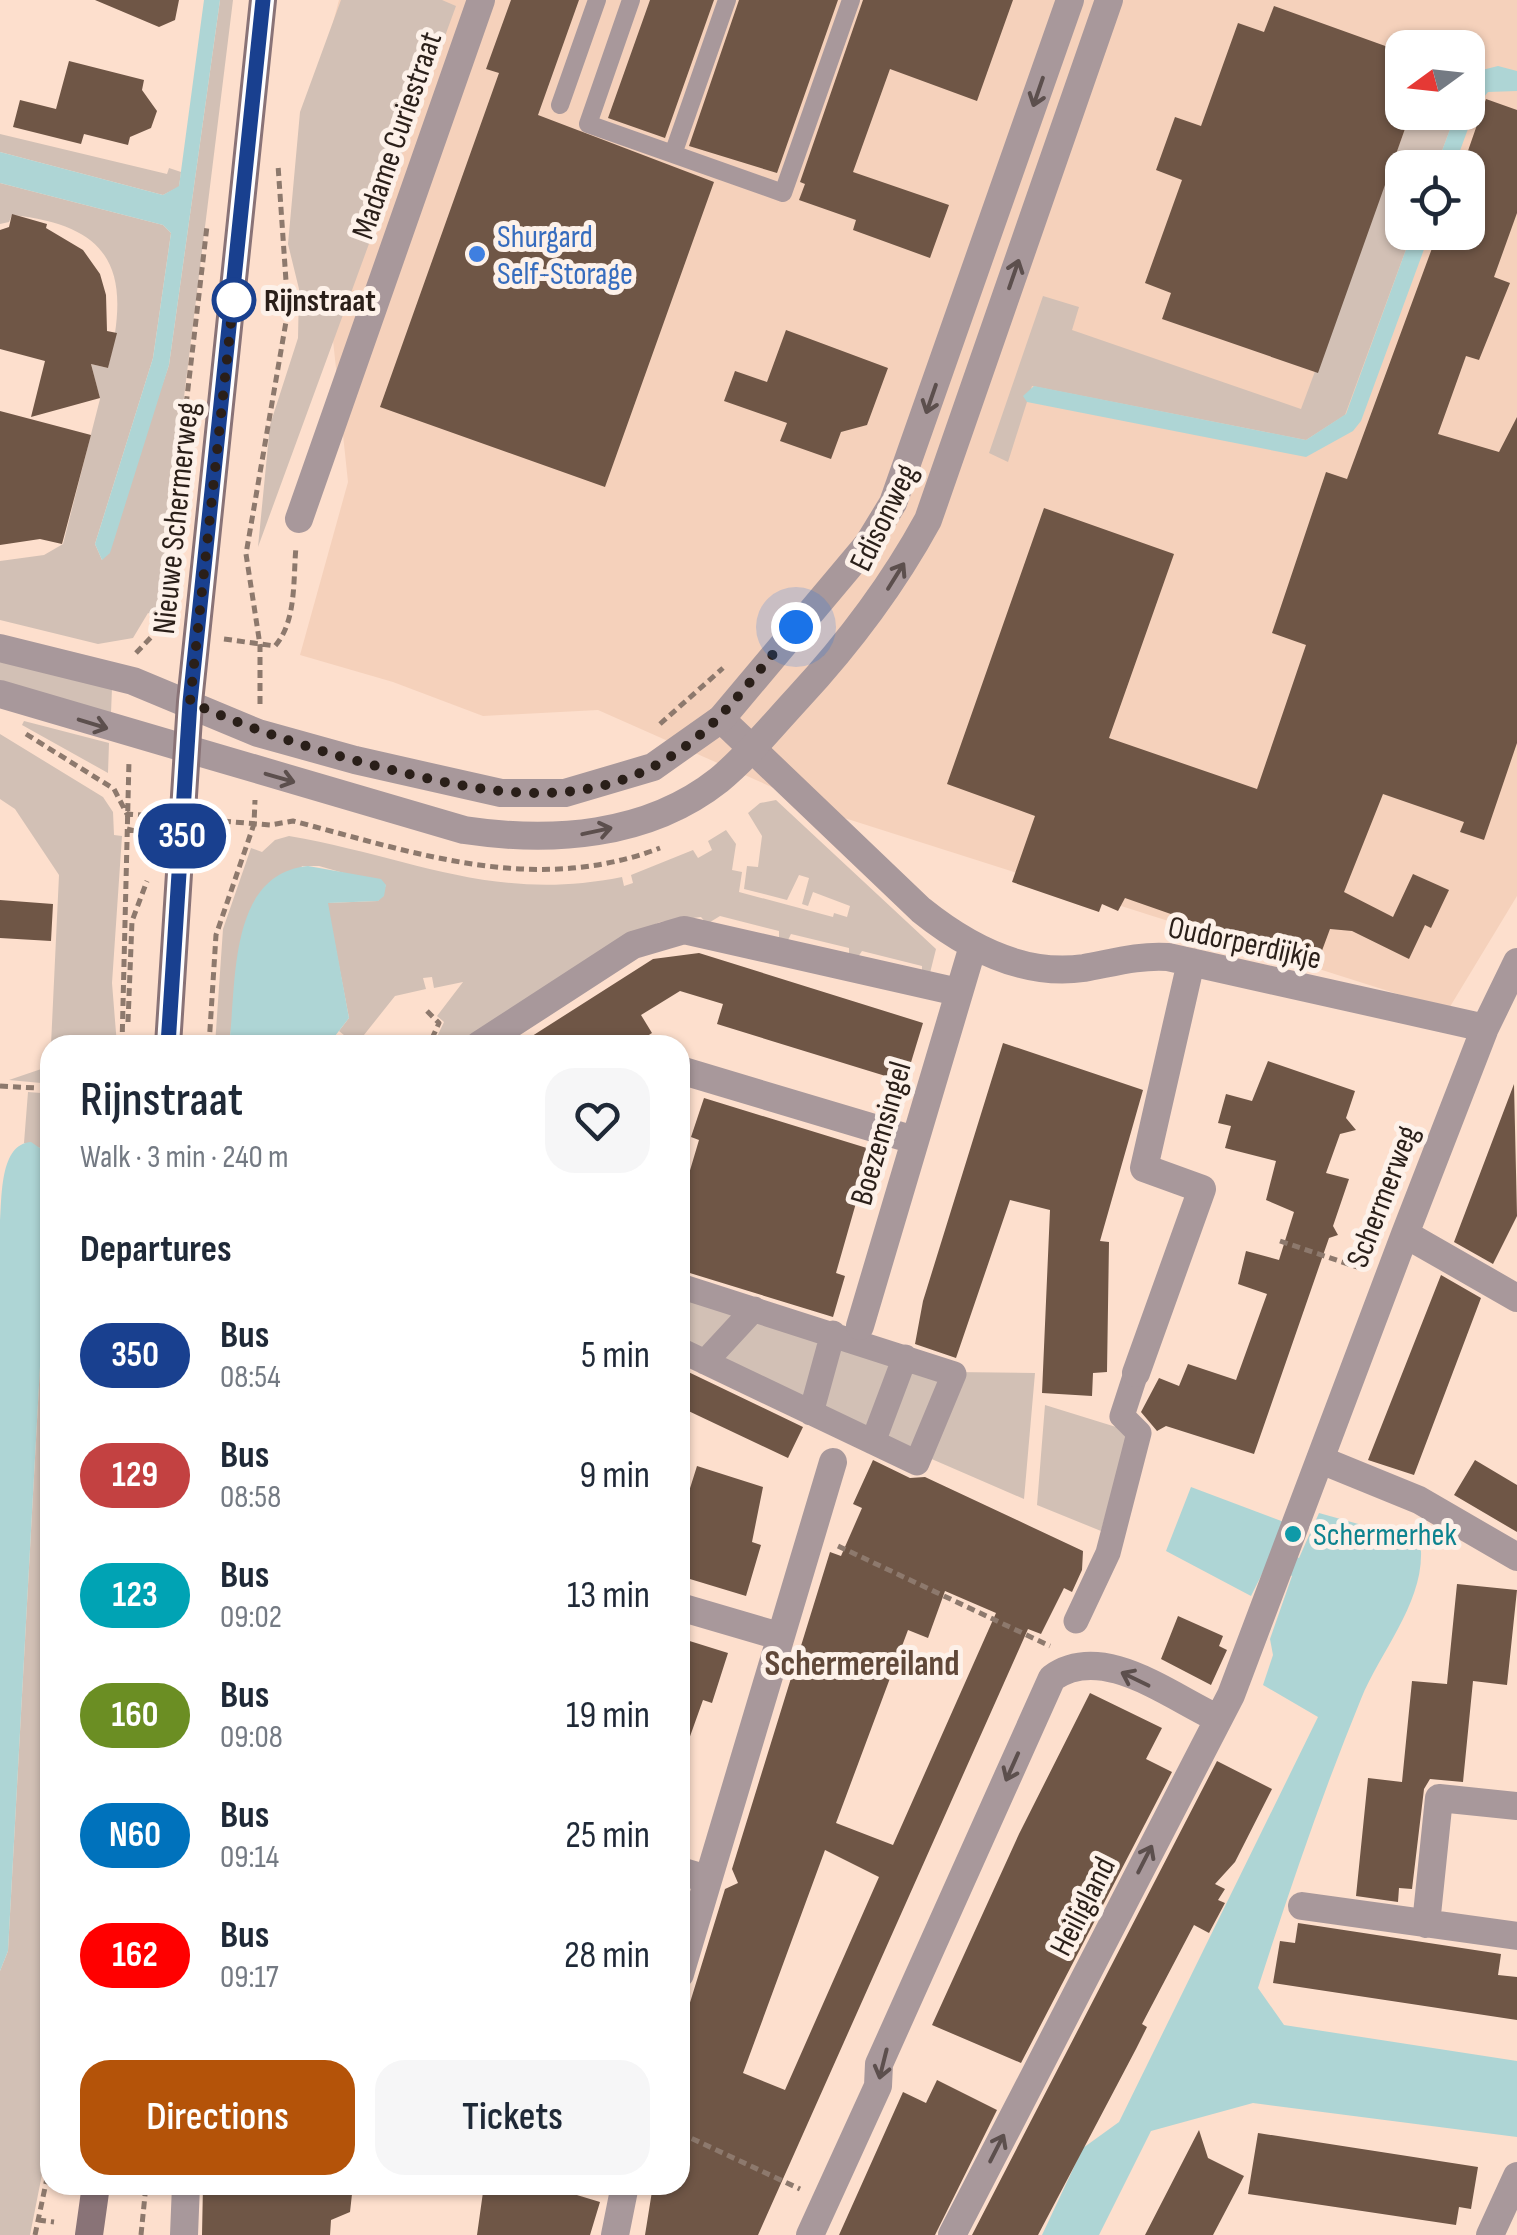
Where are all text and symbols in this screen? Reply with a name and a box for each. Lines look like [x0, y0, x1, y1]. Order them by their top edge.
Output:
street label: Madame Curiestraat [344, 27, 451, 244]
north arrow [1385, 30, 1485, 130]
map controls [1385, 30, 1485, 250]
one-way arrow [1027, 76, 1045, 108]
button: locate [1385, 150, 1485, 250]
place label: Shurgard Self-Storage [497, 218, 633, 294]
marker: Shurgard Self-Storage [466, 243, 488, 265]
one-way arrow [1006, 259, 1024, 291]
marker: Rijnstraat [213, 279, 255, 321]
place label: Rijnstraat [264, 282, 376, 321]
one-way arrow [921, 383, 939, 414]
street label: Nieuwe Schermerweg [145, 400, 208, 636]
street label: Edisonweg [842, 458, 927, 578]
one-way arrow [886, 562, 906, 591]
your location [771, 602, 821, 652]
one-way arrow [77, 716, 108, 734]
one-way arrow [264, 770, 295, 788]
line badge: 350 [124, 804, 240, 868]
text: 350 [158, 815, 206, 858]
one-way arrow [580, 821, 612, 839]
street label: Oudorperdijkje [1165, 908, 1325, 979]
street label: Boezemsingel [842, 1057, 921, 1210]
button: heart [545, 1068, 650, 1173]
text: Rijnstraat [80, 1072, 243, 1129]
street label: Schermerweg [1339, 1120, 1428, 1273]
text: Walk · 3 min · 240 m [80, 1138, 289, 1177]
text: Departures [80, 1227, 232, 1272]
text: Bus [220, 1313, 269, 1358]
text: 5 min [581, 1333, 650, 1378]
text: 350 [111, 1334, 159, 1377]
text: 08:54 [220, 1358, 281, 1397]
text: Bus [220, 1433, 269, 1478]
text: 9 min [579, 1453, 650, 1498]
text: 129 [112, 1454, 158, 1497]
text: 08:58 [220, 1478, 281, 1517]
place label: Schermerhek [1313, 1516, 1457, 1555]
marker: Schermerhek [1282, 1523, 1304, 1545]
text: Bus [220, 1553, 269, 1598]
text: 13 min [567, 1573, 650, 1618]
text: 123 [112, 1574, 158, 1617]
text: 09:02 [220, 1598, 282, 1637]
district label: Schermereiland [765, 1643, 959, 1686]
one-way arrow [1121, 1668, 1151, 1687]
text: Bus [220, 1673, 269, 1718]
text: 19 min [566, 1693, 650, 1738]
text: 160 [112, 1694, 158, 1737]
text: 09:08 [220, 1718, 283, 1757]
one-way arrow [1002, 1751, 1020, 1782]
text: Bus [220, 1793, 269, 1838]
text: 25 min [565, 1813, 650, 1858]
text: N60 [109, 1814, 161, 1857]
text: 09:14 [220, 1838, 279, 1877]
one-way arrow [1136, 1844, 1155, 1874]
street label: Heiligland [1042, 1851, 1125, 1963]
text: Bus [220, 1913, 269, 1958]
text: 28 min [564, 1933, 650, 1978]
text: 162 [112, 1934, 158, 1977]
text: 09:17 [220, 1958, 278, 1997]
one-way arrow [872, 2048, 891, 2079]
button: Directions [80, 2060, 355, 2175]
button: Tickets [375, 2060, 650, 2175]
one-way arrow [988, 2134, 1007, 2164]

